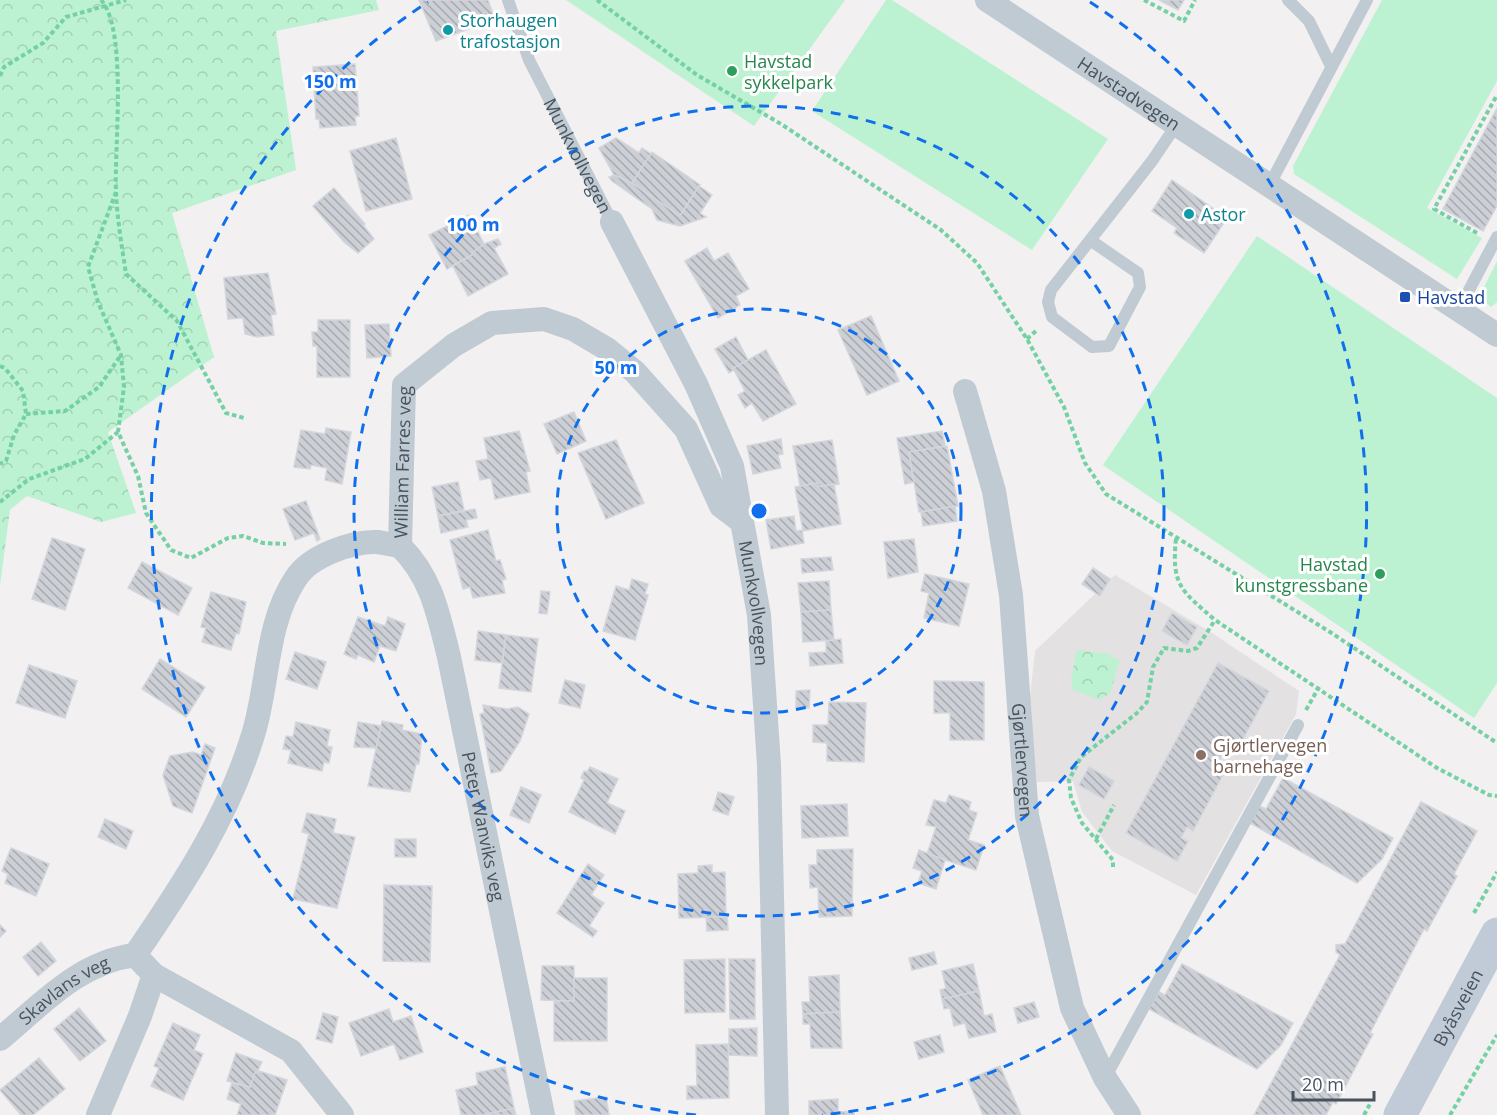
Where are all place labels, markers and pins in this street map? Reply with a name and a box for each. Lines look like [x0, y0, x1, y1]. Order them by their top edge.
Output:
place label: Storhaugen trafostasjon [460, 8, 561, 53]
marker: Storhaugen trafostasjon [441, 23, 455, 37]
place label: Havstad sykkelpark [744, 49, 834, 94]
marker: Havstad sykkelpark [725, 64, 739, 78]
place label: Astor [1201, 202, 1246, 226]
marker: Astor [1182, 207, 1196, 221]
place label: Havstad [1417, 285, 1485, 309]
marker: Havstad [1398, 290, 1412, 304]
centre of rings [749, 501, 769, 521]
place label: Havstad kunstgressbane [1235, 552, 1368, 597]
marker: Havstad kunstgressbane [1373, 567, 1387, 581]
place label: Gjørtlervegen barnehage [1213, 733, 1327, 778]
marker: Gjørtlervegen barnehage [1194, 748, 1208, 762]

